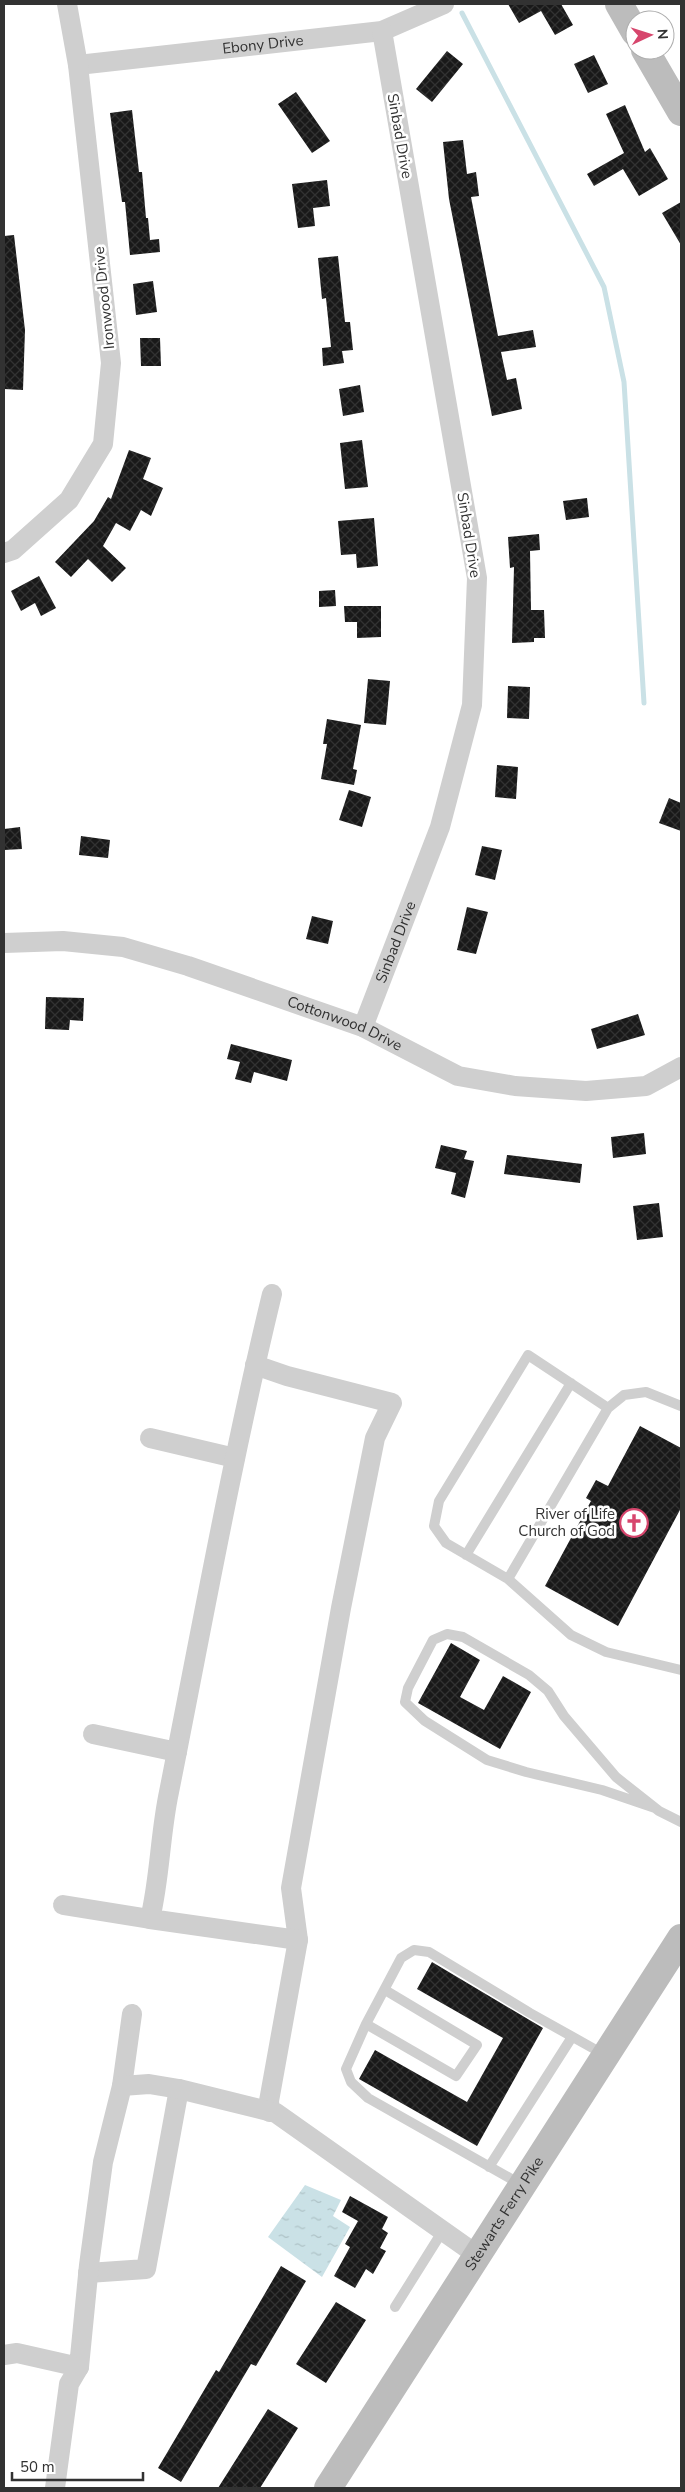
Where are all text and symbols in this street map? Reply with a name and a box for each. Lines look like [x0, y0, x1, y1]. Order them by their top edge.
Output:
north arrow [625, 10, 675, 60]
text: N [653, 28, 672, 40]
street label: Ebony Drive [221, 30, 304, 59]
street label: Sinbad Drive [383, 92, 417, 180]
street label: Ironwood Drive [89, 246, 119, 350]
street label: Sinbad Drive [452, 491, 486, 579]
street label: Sinbad Drive [371, 898, 421, 986]
street label: Cottonwood Drive [285, 991, 406, 1056]
place label: River of Life Church of God [518, 1504, 615, 1541]
church icon: River of Life Church of God [619, 1508, 649, 1538]
street label: Stewarts Ferry Pike [460, 2153, 548, 2275]
scale bar [12, 2450, 144, 2482]
text: 50 m [20, 2457, 55, 2477]

